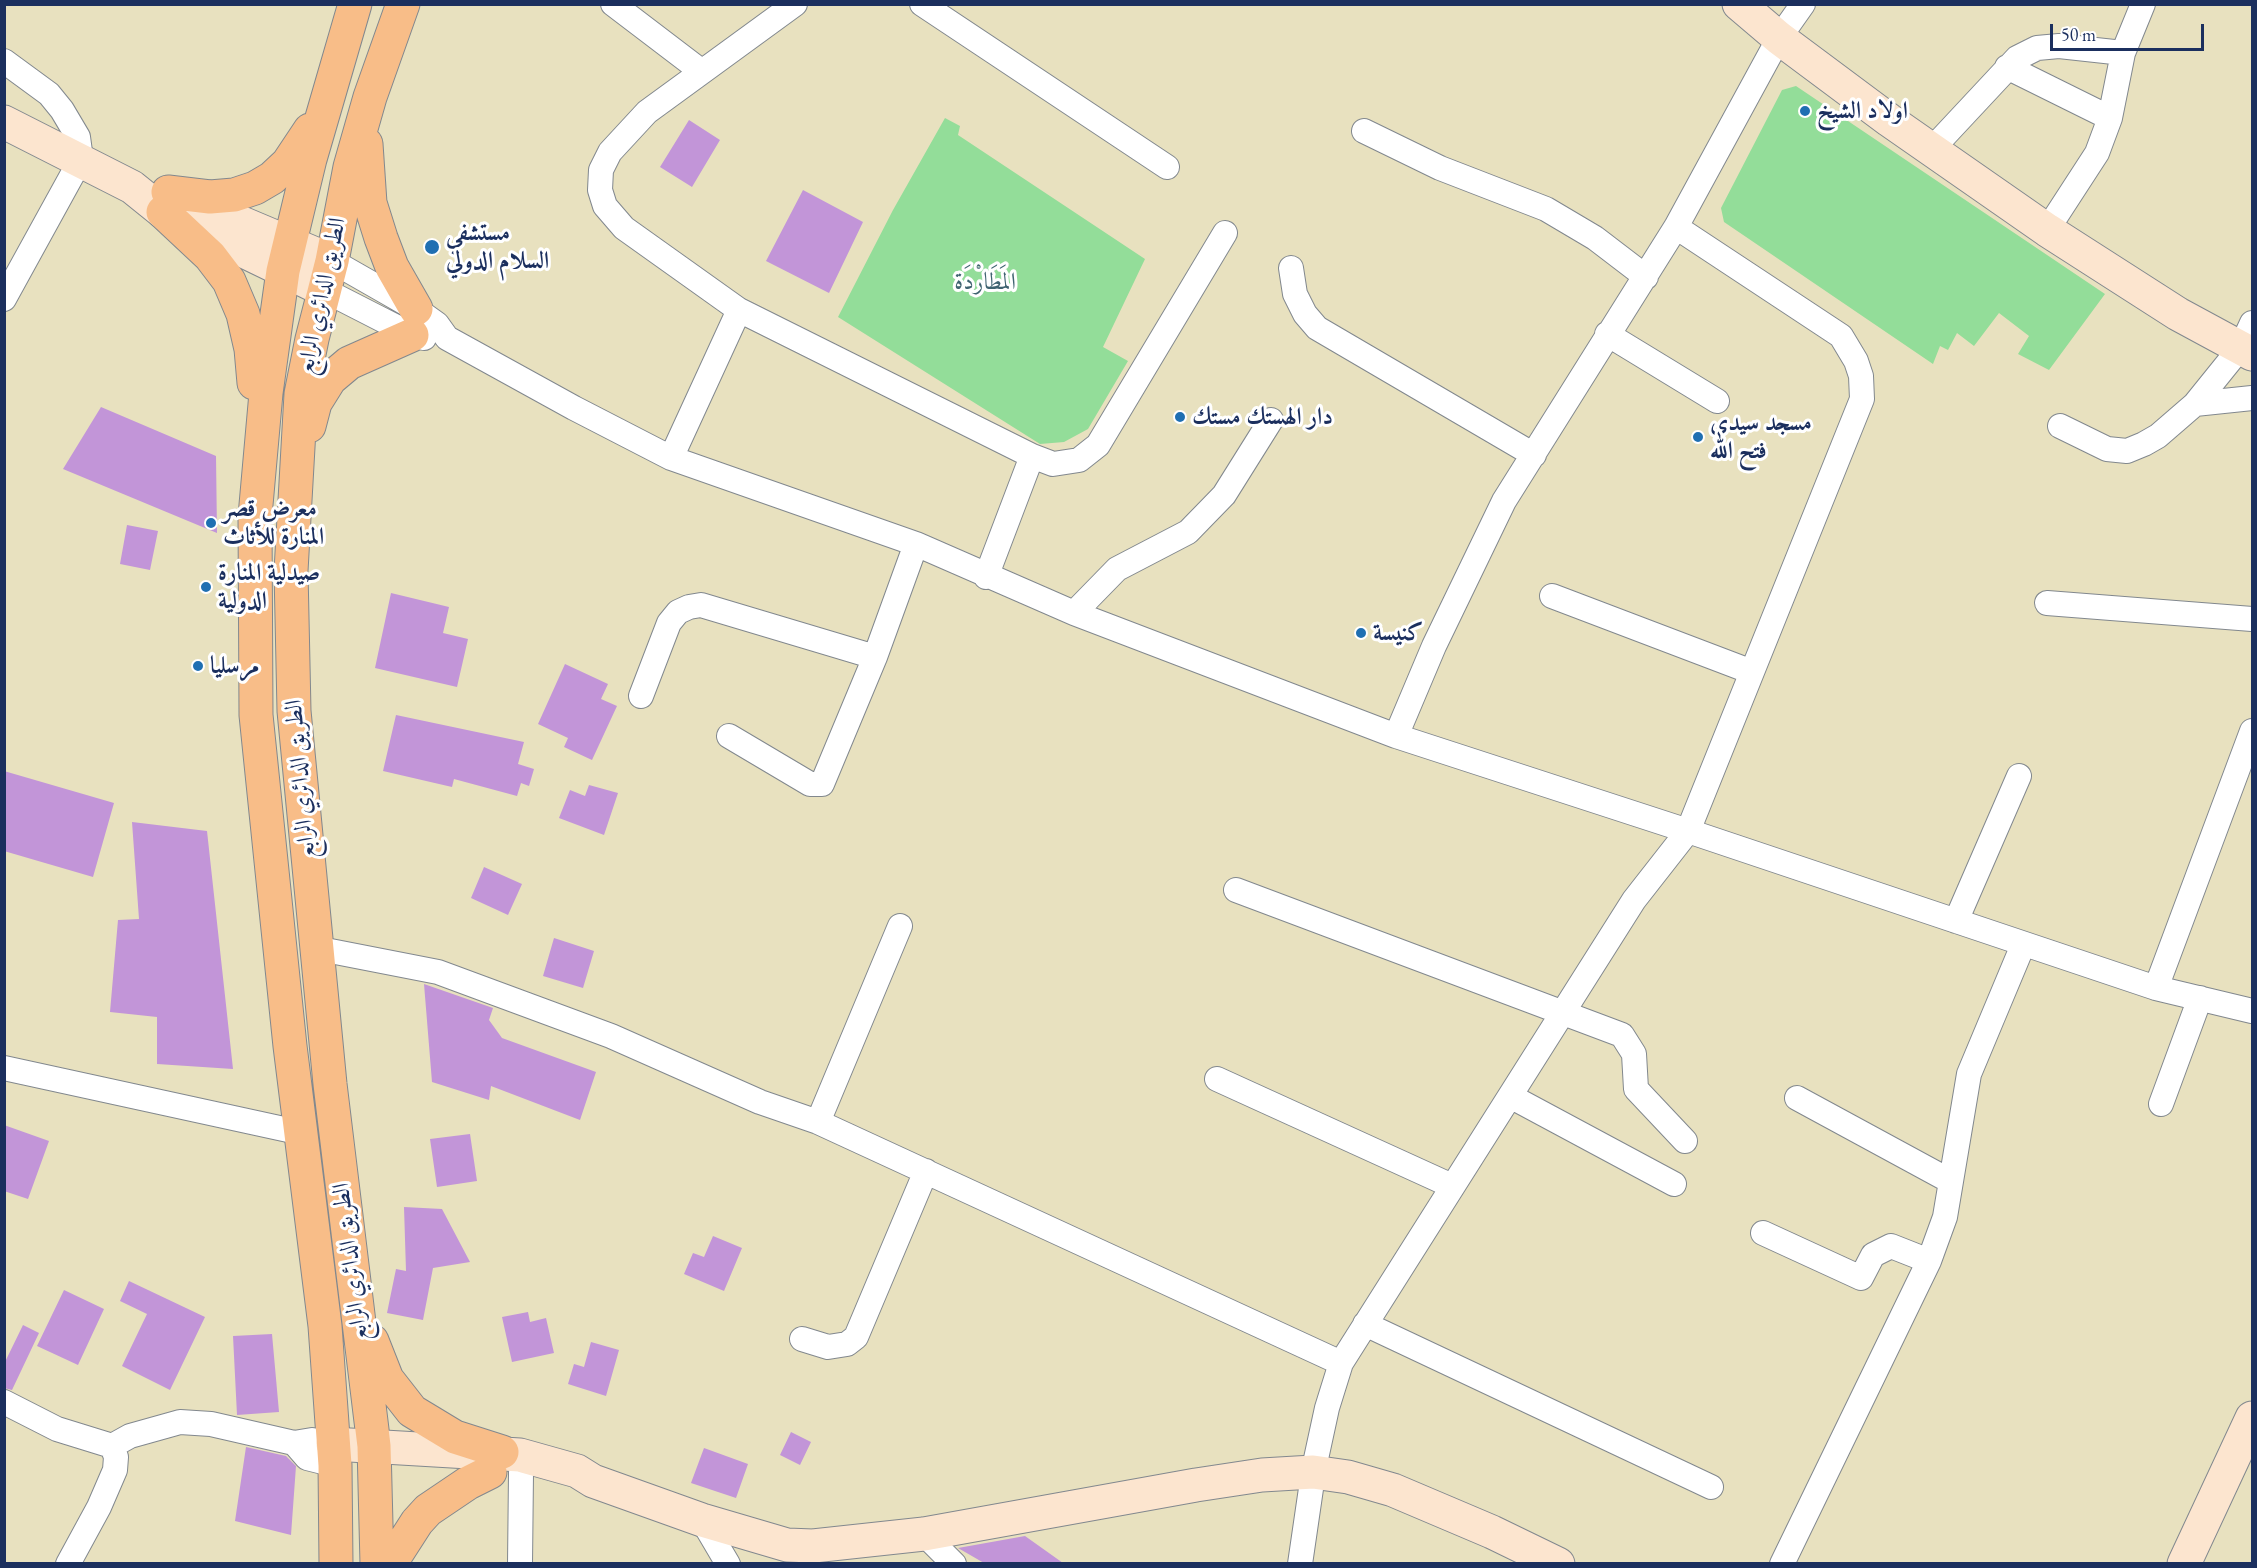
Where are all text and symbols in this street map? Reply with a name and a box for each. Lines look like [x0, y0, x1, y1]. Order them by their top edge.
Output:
scale bar [2053, 12, 2208, 50]
text: 50 m [2061, 23, 2096, 46]
place label: اولاد الشيخ [1817, 97, 1908, 125]
marker: اولاد الشيخ [1798, 104, 1812, 118]
street label: الطريق الدائري الرابع [291, 215, 353, 377]
place label: مستشفي السلام الدولي [446, 219, 549, 275]
marker: مستشفي السلام الدولي [423, 238, 441, 256]
park label: المَطَارْدَة [954, 268, 1016, 296]
place label: دار الهستك مستك [1192, 403, 1333, 431]
place label: مسجد سيدي فتح الله [1710, 409, 1812, 465]
marker: دار الهستك مستك [1173, 410, 1187, 424]
marker: مسجد سيدي فتح الله [1691, 430, 1705, 444]
place label: معرض قصر المنارة للأثاث [223, 495, 324, 551]
marker: معرض قصر المنارة للأثاث [204, 516, 218, 530]
place label: صيدلية المنارة الدولية [218, 559, 320, 615]
marker: صيدلية المنارة الدولية [199, 580, 213, 594]
place label: كنيسة [1373, 619, 1423, 647]
marker: كنيسة [1354, 626, 1368, 640]
place label: مرسليا [210, 652, 259, 680]
marker: مرسليا [191, 659, 205, 673]
street label: الطريق الدائري الرابع [280, 698, 322, 860]
street label: الطريق الدائري الرابع [327, 1181, 375, 1343]

